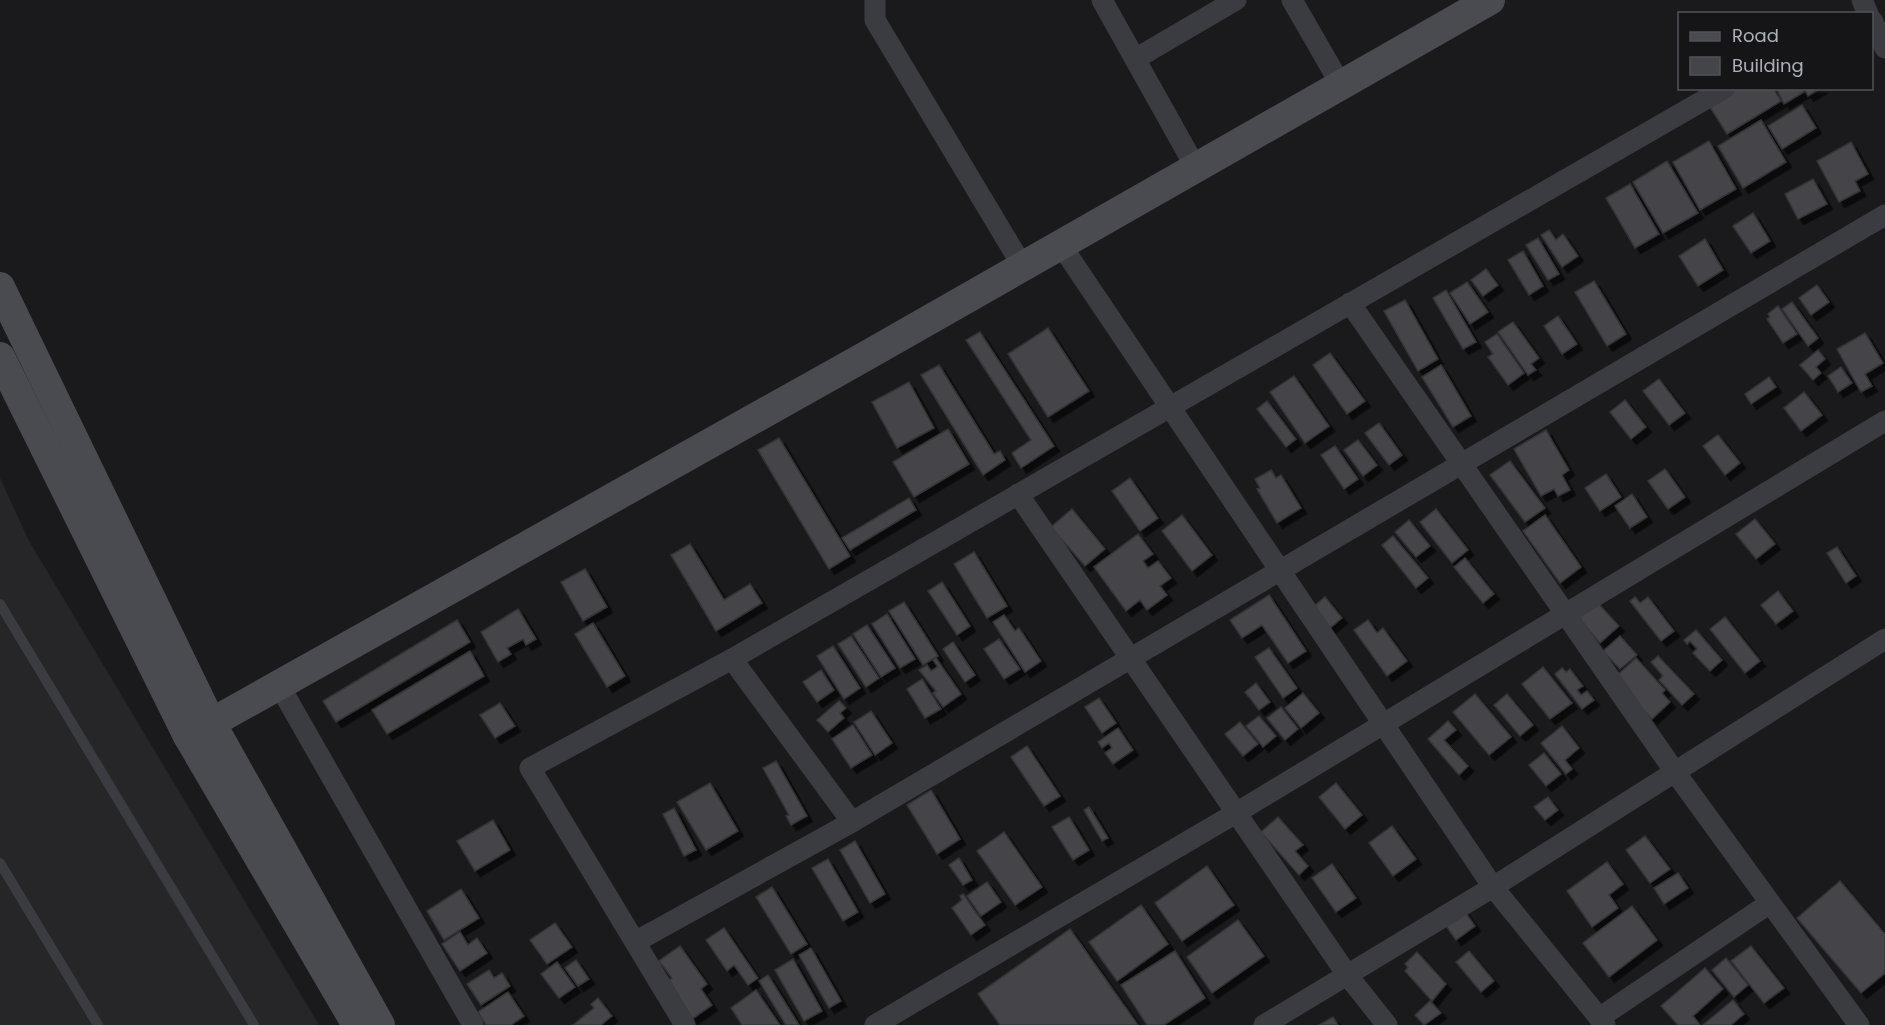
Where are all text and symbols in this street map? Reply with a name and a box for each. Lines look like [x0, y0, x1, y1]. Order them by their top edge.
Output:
legend [1678, 12, 1873, 90]
text: Road [1732, 23, 1779, 48]
text: Building [1732, 53, 1804, 78]

